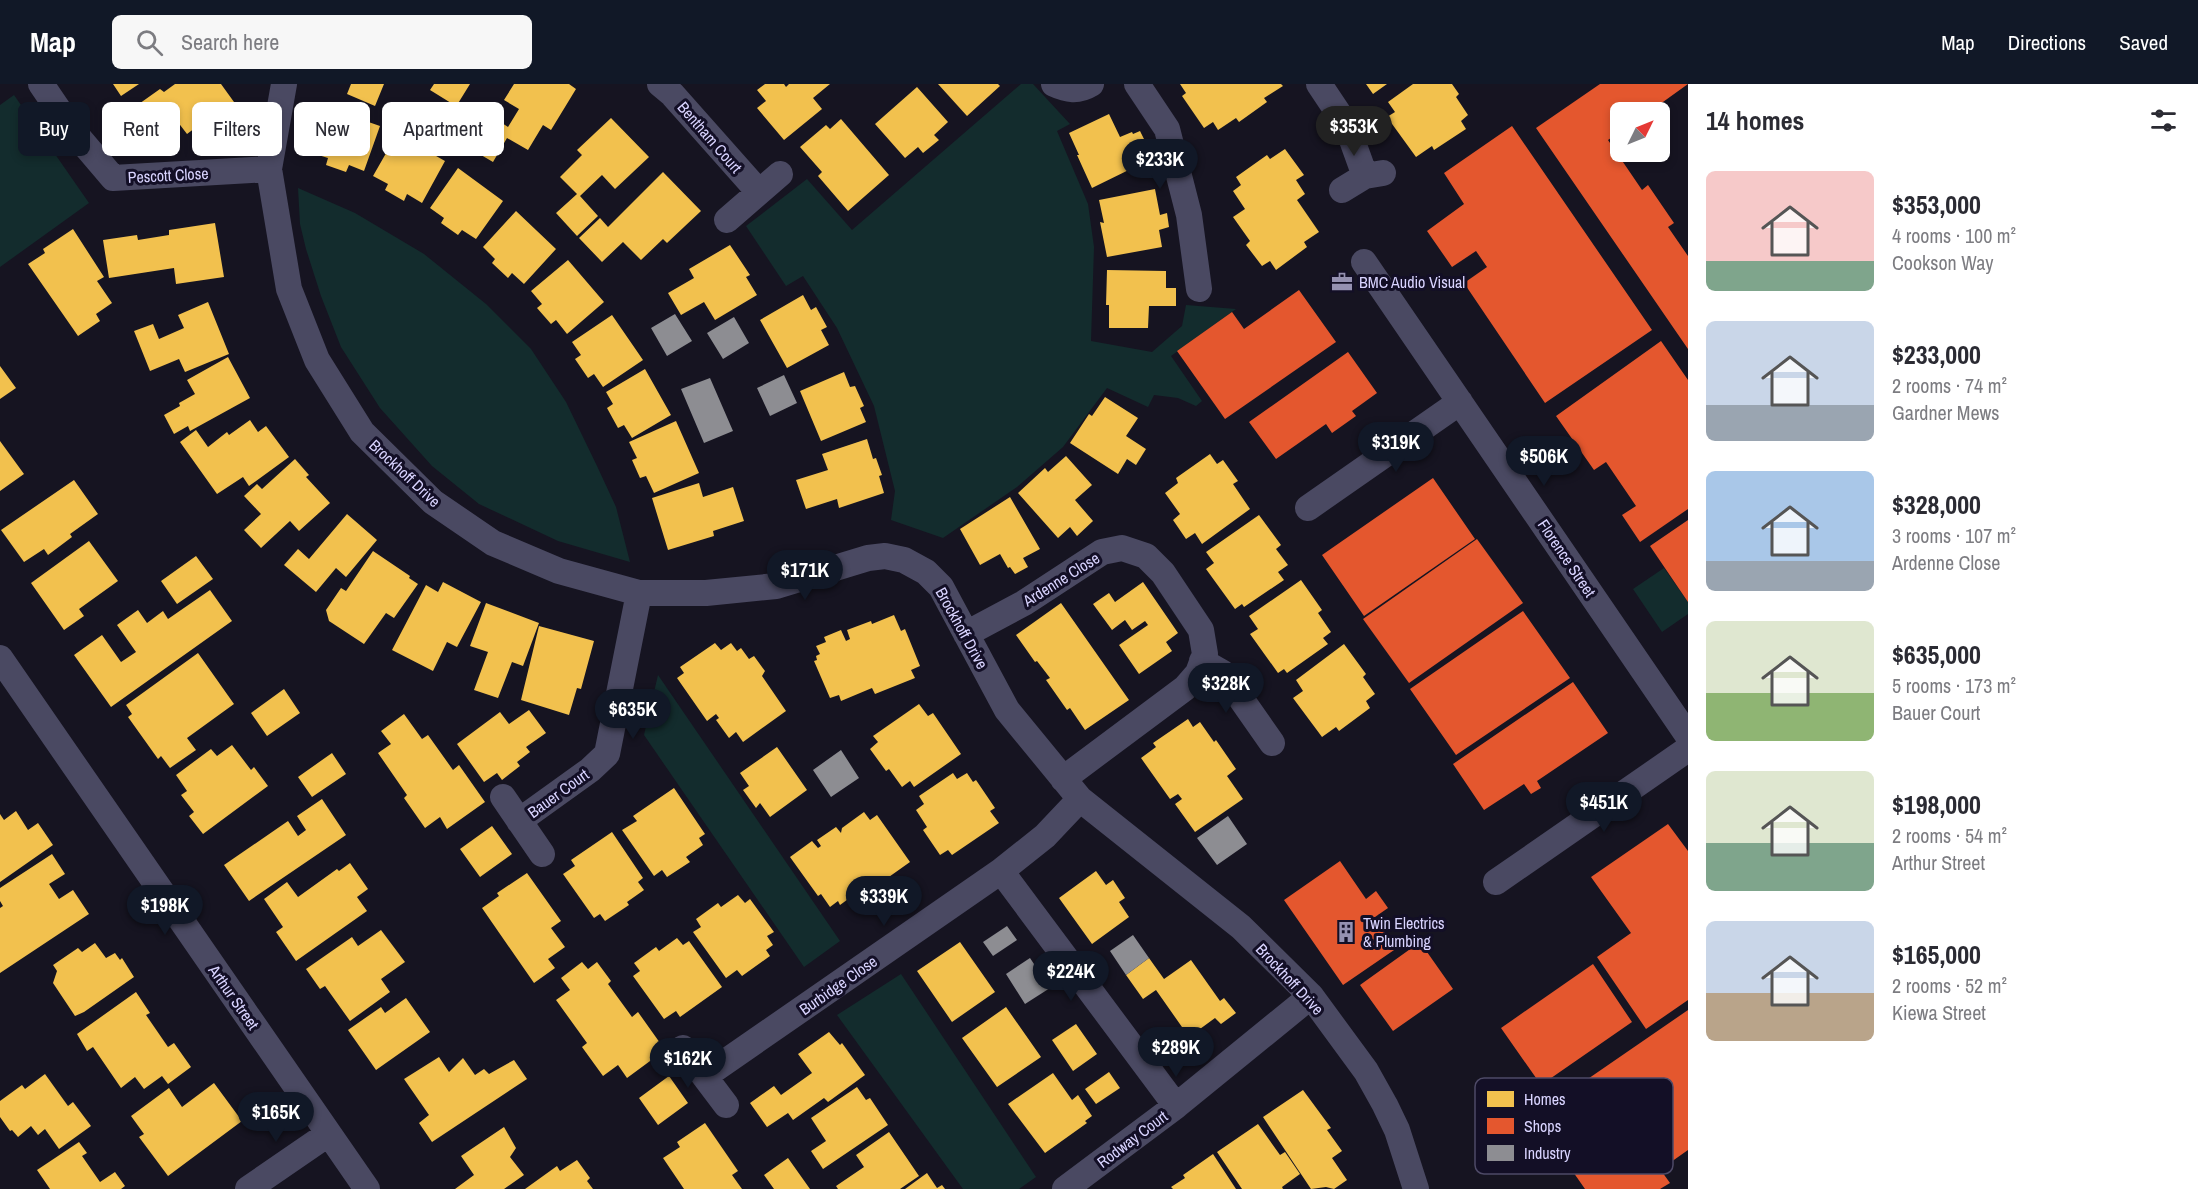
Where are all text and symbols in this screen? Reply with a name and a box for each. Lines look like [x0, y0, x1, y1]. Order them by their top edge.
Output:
search box [112, 15, 532, 69]
text: Map [30, 23, 76, 61]
icon: search [133, 26, 166, 59]
text: Search here [181, 27, 279, 57]
text: Map [1941, 28, 1975, 57]
text: Directions [2008, 28, 2086, 57]
text: Saved [2119, 28, 2168, 57]
street label: Bentham Court [673, 96, 747, 178]
chip: Buy [18, 102, 90, 156]
chip: Rent [102, 102, 180, 156]
chip: Filters [192, 102, 282, 156]
chip: New [294, 102, 370, 156]
chip: Apartment [382, 102, 504, 156]
north arrow [1610, 102, 1670, 162]
map controls [1610, 102, 1670, 162]
text: 14 homes [1706, 103, 1804, 138]
icon: filters [2147, 104, 2180, 137]
pin: $353K [1312, 106, 1396, 157]
text: $353K [1330, 112, 1378, 139]
pin: $233K [1118, 139, 1202, 190]
text: $233K [1136, 145, 1184, 172]
street label: Pescott Close [127, 162, 209, 188]
text: $353,000 [1892, 187, 1981, 222]
icon: home [1754, 195, 1826, 267]
text: 4 rooms · 100 m² [1892, 222, 2016, 249]
text: Cookson Way [1892, 249, 1993, 276]
office icon: BMC Audio Visual [1330, 270, 1354, 294]
place label: BMC Audio Visual [1359, 271, 1465, 293]
text: $233,000 [1892, 337, 1981, 372]
icon: home [1754, 345, 1826, 417]
text: 2 rooms · 74 m² [1892, 372, 2007, 399]
text: Gardner Mews [1892, 399, 2000, 426]
pin: $319K [1354, 422, 1438, 473]
text: $319K [1372, 428, 1420, 455]
street label: Brockhoff Drive [365, 434, 445, 512]
pin: $506K [1502, 436, 1586, 487]
text: $506K [1520, 442, 1568, 469]
text: $328,000 [1892, 487, 1981, 522]
icon: home [1754, 495, 1826, 567]
street label: Florence Street [1533, 515, 1601, 602]
text: 3 rooms · 107 m² [1892, 522, 2016, 549]
street label: Ardenne Close [1018, 547, 1104, 612]
text: Ardenne Close [1892, 549, 2000, 576]
pin: $171K [763, 550, 847, 601]
text: $171K [781, 556, 829, 583]
street label: Brockhoff Drive [931, 583, 993, 673]
text: $635,000 [1892, 637, 1981, 672]
icon: home [1754, 645, 1826, 717]
pin: $328K [1184, 663, 1268, 714]
text: $328K [1202, 669, 1250, 696]
text: 5 rooms · 173 m² [1892, 672, 2016, 699]
pin: $635K [591, 689, 675, 740]
text: $635K [609, 695, 657, 722]
text: Bauer Court [1892, 699, 1980, 726]
street label: Bauer Court [523, 763, 593, 823]
pin: $451K [1562, 782, 1646, 833]
text: $198,000 [1892, 787, 1981, 822]
text: $451K [1580, 788, 1628, 815]
icon: home [1754, 795, 1826, 867]
text: 2 rooms · 54 m² [1892, 822, 2007, 849]
text: Arthur Street [1892, 849, 1985, 876]
pin: $339K [842, 876, 926, 927]
text: $339K [860, 882, 908, 909]
pin: $198K [123, 885, 207, 936]
text: $198K [141, 891, 189, 918]
place label: Twin Electrics & Plumbing [1363, 912, 1445, 952]
building icon: Twin Electrics & Plumbing [1334, 920, 1358, 944]
text: $165,000 [1892, 937, 1981, 972]
street label: Brockhoff Drive [1251, 939, 1329, 1019]
icon: home [1754, 945, 1826, 1017]
street label: Burbidge Close [795, 950, 881, 1020]
pin: $224K [1029, 951, 1113, 1002]
text: $224K [1047, 957, 1095, 984]
street label: Arthur Street [203, 959, 265, 1034]
text: 2 rooms · 52 m² [1892, 972, 2007, 999]
text: Kiewa Street [1892, 999, 1986, 1026]
pin: $289K [1134, 1027, 1218, 1078]
text: $289K [1152, 1033, 1200, 1060]
pin: $162K [646, 1038, 730, 1089]
text: $162K [664, 1044, 712, 1071]
legend [1475, 1078, 1673, 1174]
text: Homes [1524, 1088, 1566, 1110]
pin: $165K [234, 1092, 318, 1143]
text: $165K [252, 1098, 300, 1125]
street label: Rodway Court [1092, 1105, 1172, 1173]
text: Shops [1524, 1115, 1561, 1137]
text: Industry [1524, 1142, 1571, 1164]

